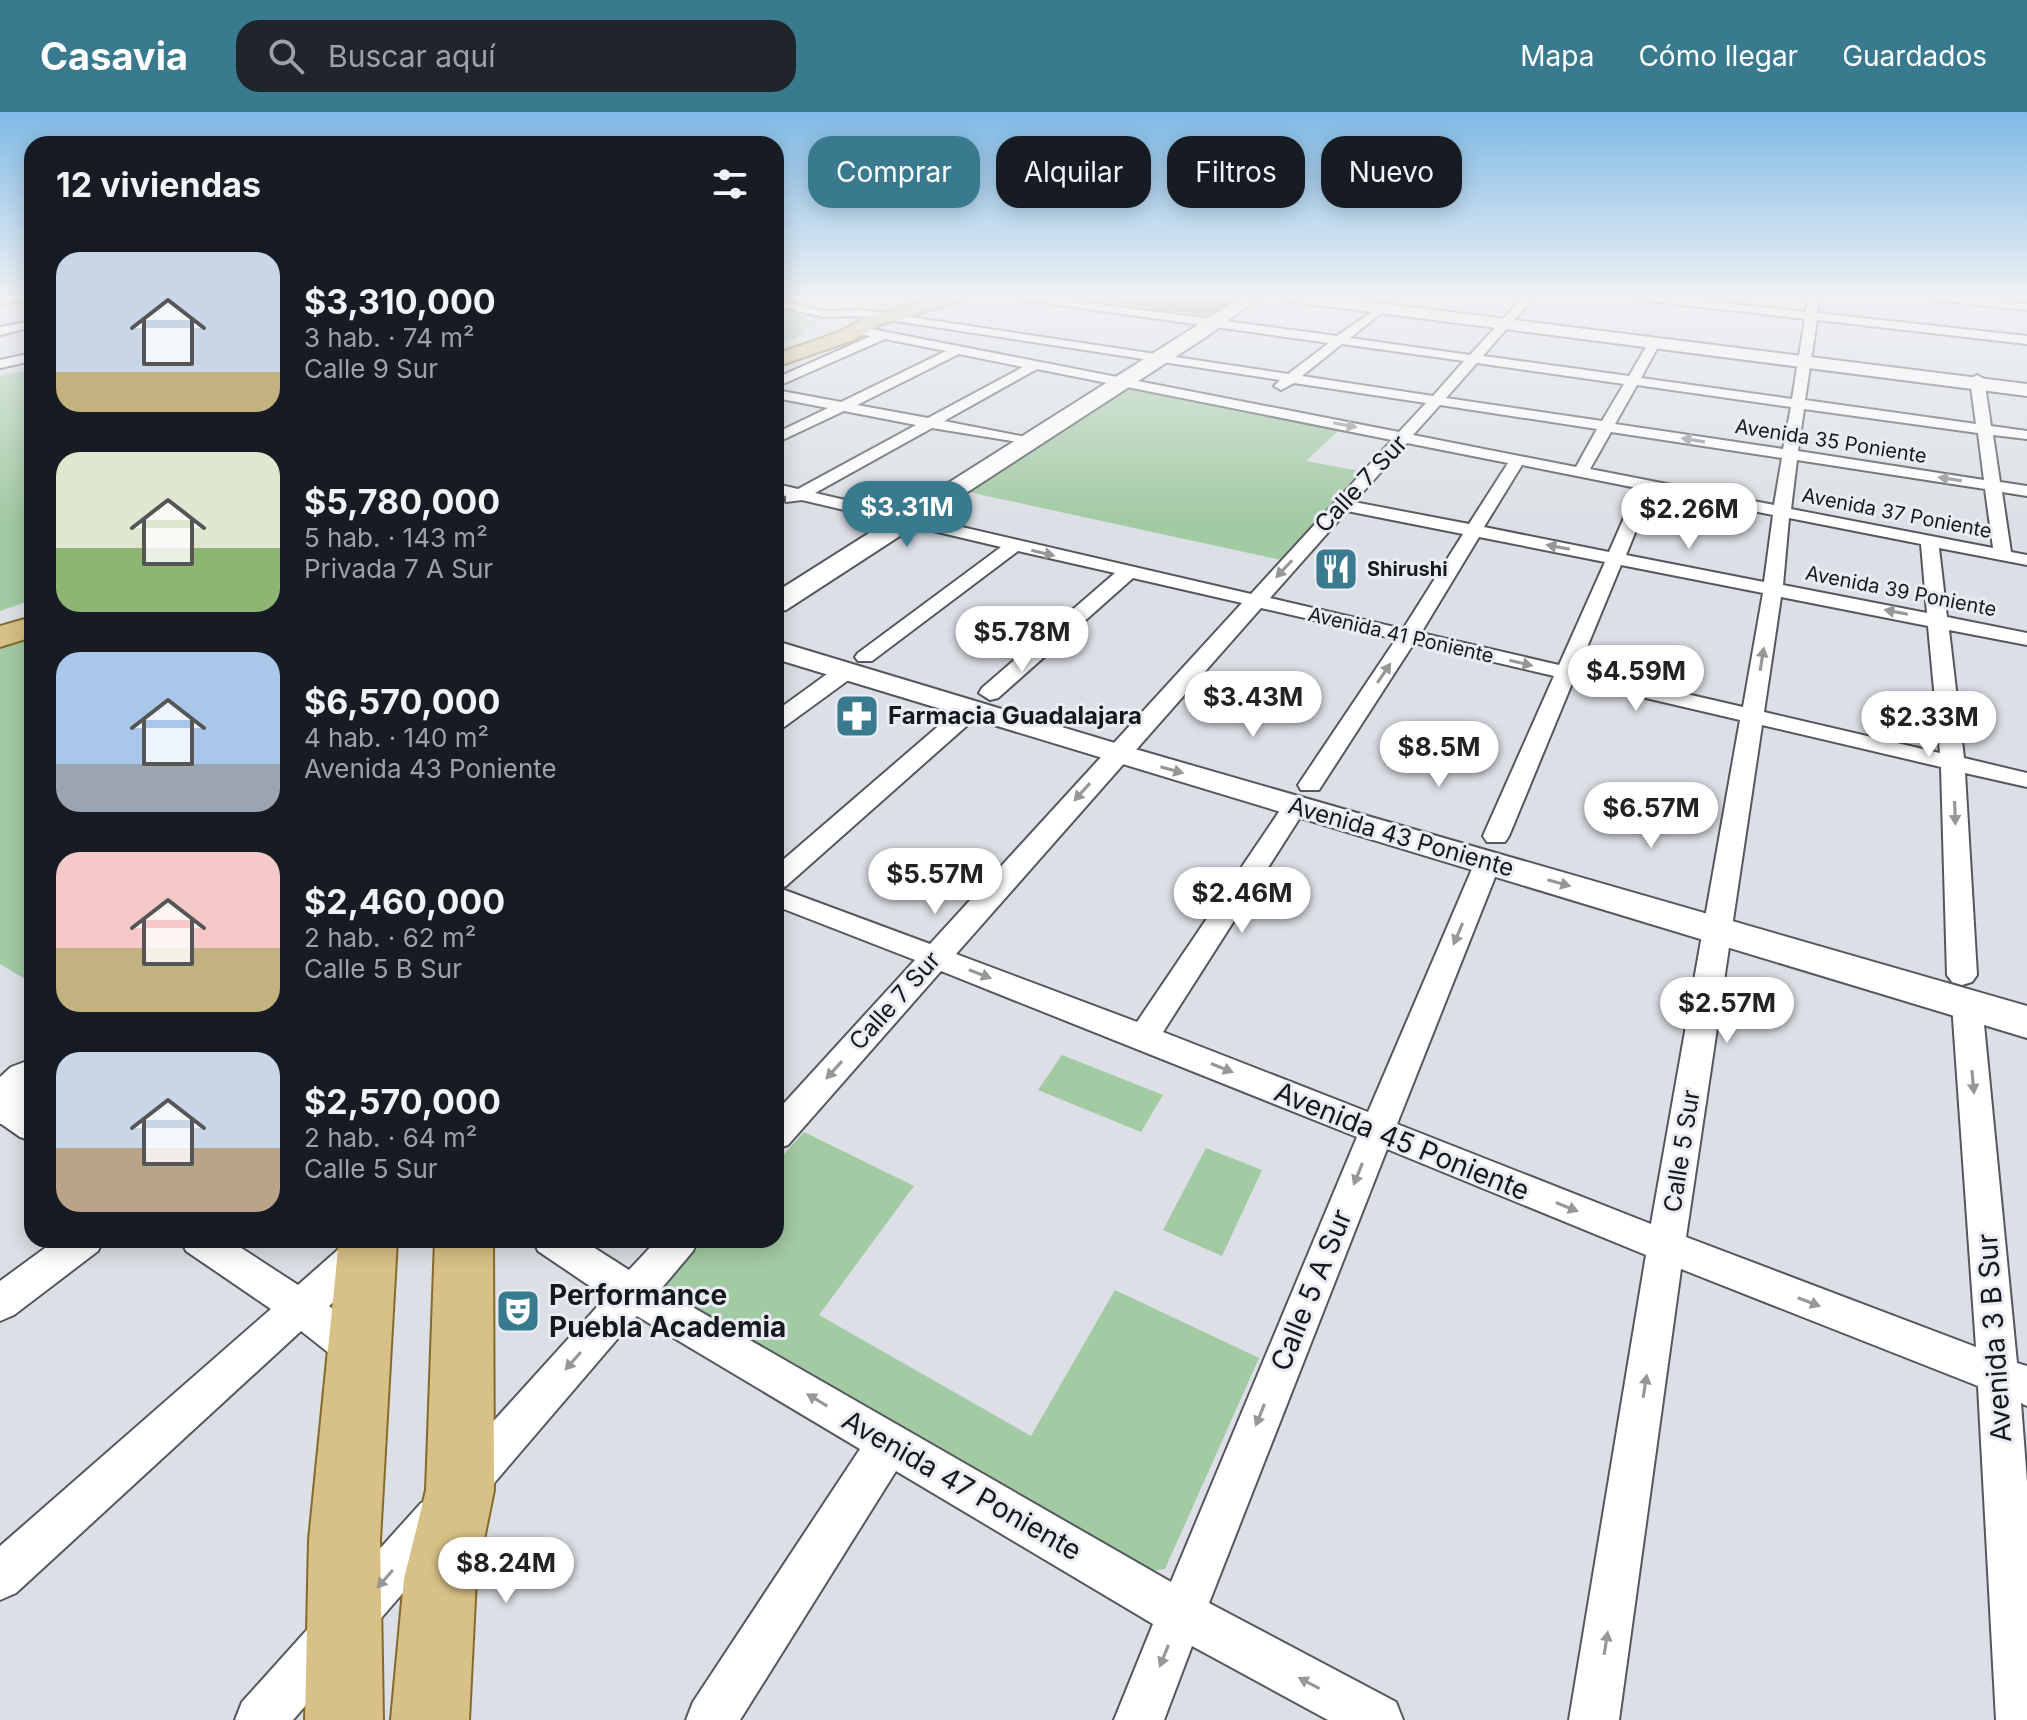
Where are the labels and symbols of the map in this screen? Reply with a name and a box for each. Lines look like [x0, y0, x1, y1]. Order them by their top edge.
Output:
street label: Avenida 35 Poniente [1733, 414, 1929, 468]
one-way arrow [1333, 420, 1358, 432]
street label: Calle 7 Sur [1308, 429, 1413, 538]
one-way arrow [1680, 433, 1705, 446]
one-way arrow [1937, 473, 1962, 485]
pin: $3.31M [842, 481, 972, 549]
pin: $2.26M [1624, 483, 1754, 551]
street label: Avenida 37 Poniente [1800, 483, 1994, 543]
one-way arrow [1545, 540, 1570, 552]
restaurant icon: Shirushi [1312, 545, 1360, 593]
one-way arrow [1030, 547, 1055, 559]
place label: Shirushi [1367, 557, 1448, 581]
one-way arrow [1275, 559, 1293, 578]
street label: Avenida 39 Poniente [1804, 561, 1998, 621]
street label: Avenida 41 Poniente [1306, 602, 1496, 668]
one-way arrow [1883, 605, 1908, 618]
pin: $5.78M [957, 606, 1087, 674]
pin: $4.59M [1571, 645, 1701, 713]
one-way arrow [1756, 646, 1769, 671]
one-way arrow [1509, 657, 1534, 670]
one-way arrow [1376, 662, 1391, 684]
pin: $3.43M [1188, 671, 1318, 739]
pin: $2.33M [1864, 691, 1994, 759]
pharmacy icon: Farmacia Guadalajara [833, 692, 881, 740]
place label: Farmacia Guadalajara [888, 701, 1142, 730]
pin: $8.5M [1383, 721, 1495, 789]
one-way arrow [1161, 764, 1185, 777]
one-way arrow [1074, 782, 1091, 802]
pin: $6.57M [1586, 782, 1716, 850]
street label: Avenida 43 Poniente [1285, 790, 1517, 883]
one-way arrow [1949, 801, 1962, 826]
pin: $5.57M [870, 848, 1000, 916]
pin: $2.46M [1177, 867, 1307, 935]
one-way arrow [1547, 877, 1571, 890]
one-way arrow [1451, 922, 1464, 946]
street label: Calle 7 Sur [843, 946, 946, 1056]
one-way arrow [968, 968, 992, 981]
pin: $2.57M [1662, 977, 1792, 1045]
one-way arrow [826, 1060, 844, 1079]
one-way arrow [1210, 1062, 1234, 1075]
one-way arrow [1967, 1069, 1980, 1094]
street label: Avenida 45 Poniente [1270, 1074, 1534, 1208]
street label: Calle 5 Sur [1658, 1088, 1705, 1214]
one-way arrow [1351, 1162, 1364, 1186]
one-way arrow [1555, 1201, 1579, 1214]
street label: Calle 5 A Sur [1263, 1204, 1359, 1376]
street label: Avenida 3 B Sur [1970, 1232, 2018, 1444]
place label: Performance Puebla Academia [549, 1278, 786, 1344]
theatre icon: Performance Puebla Academia [494, 1287, 542, 1335]
one-way arrow [1797, 1296, 1821, 1309]
one-way arrow [564, 1351, 582, 1371]
one-way arrow [1639, 1373, 1652, 1398]
one-way arrow [806, 1393, 828, 1407]
street label: Avenida 47 Poniente [836, 1403, 1088, 1567]
one-way arrow [1253, 1403, 1266, 1427]
pin: $8.24M [441, 1537, 571, 1605]
one-way arrow [376, 1570, 394, 1589]
one-way arrow [1600, 1630, 1613, 1655]
one-way arrow [1157, 1644, 1170, 1668]
one-way arrow [1298, 1676, 1321, 1690]

